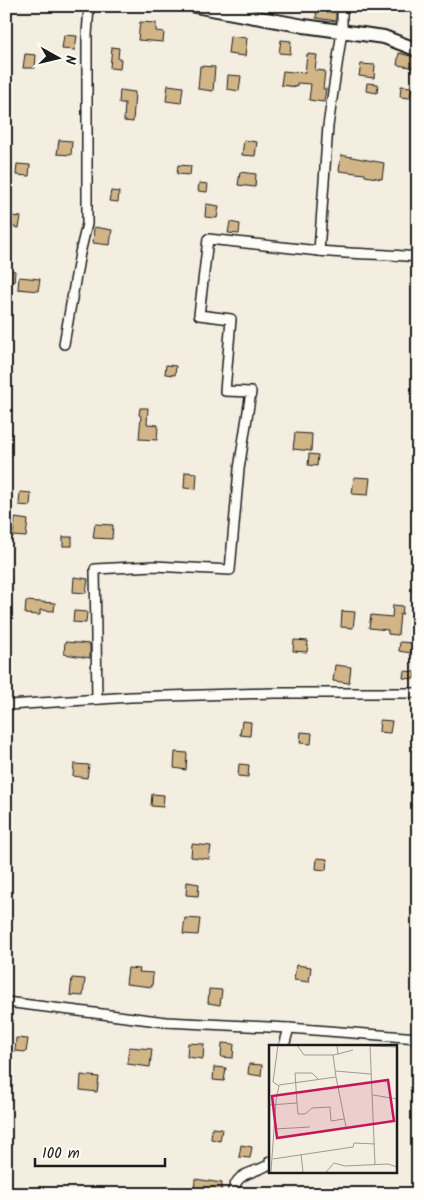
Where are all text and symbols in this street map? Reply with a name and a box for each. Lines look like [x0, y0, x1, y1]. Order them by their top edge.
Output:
north arrow [32, 32, 82, 82]
text: N [58, 54, 81, 66]
inset map [269, 1045, 396, 1172]
scale bar [35, 1135, 165, 1167]
text: 100 m [42, 1142, 80, 1166]

